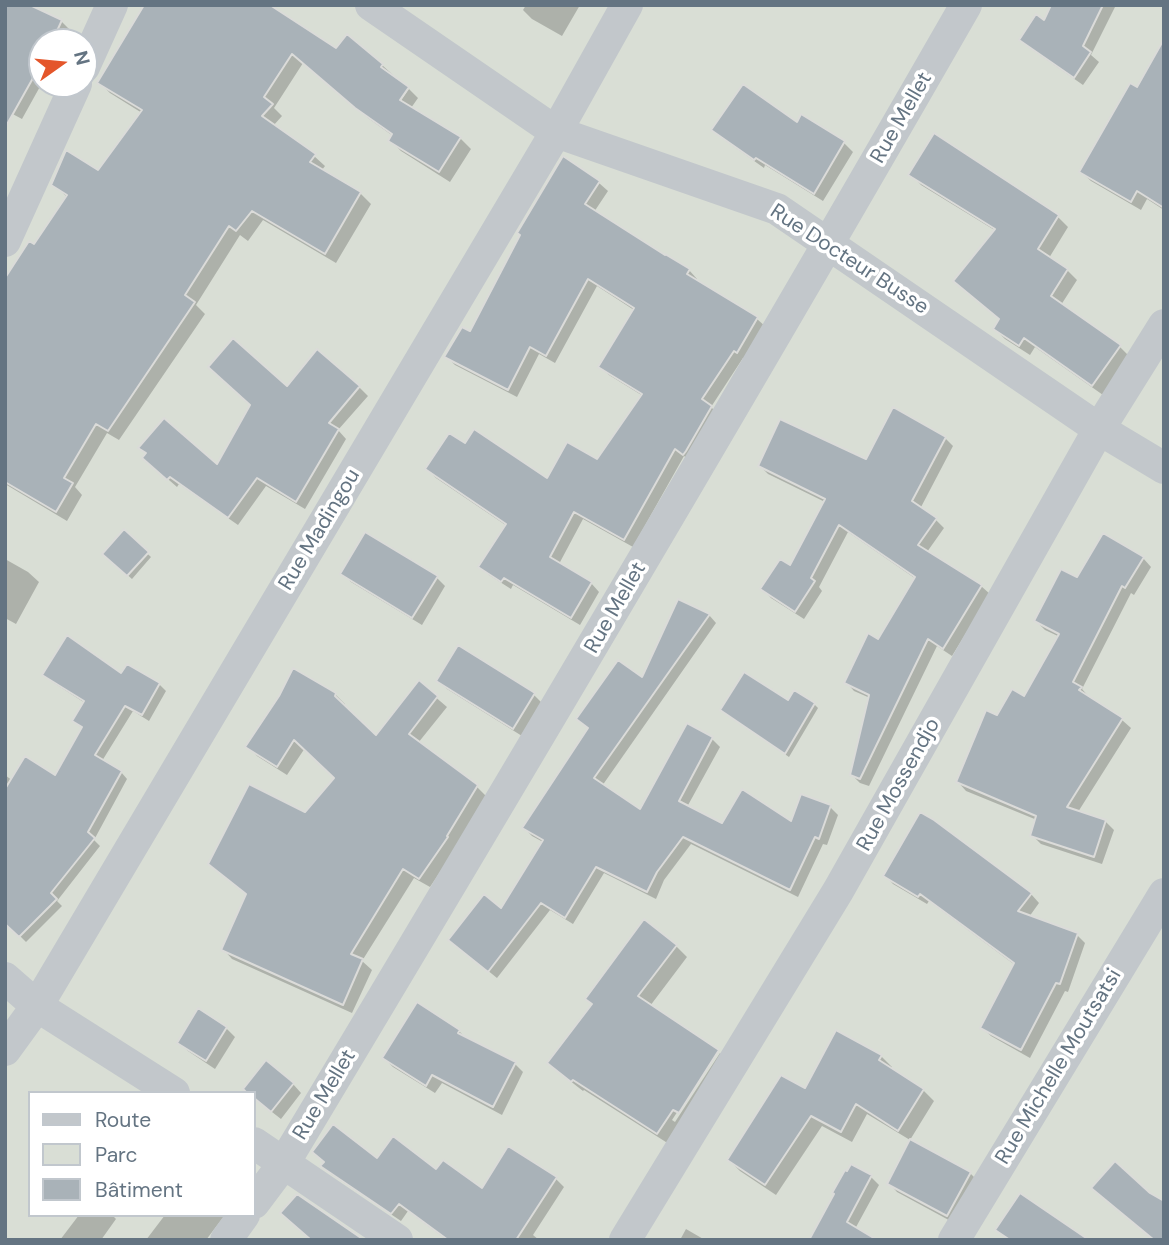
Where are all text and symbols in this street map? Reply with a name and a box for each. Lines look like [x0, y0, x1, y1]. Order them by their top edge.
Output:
north arrow [28, 28, 98, 98]
text: N [68, 48, 96, 68]
street label: Rue Mellet [866, 68, 938, 168]
street label: Rue Docteur Busse [765, 199, 933, 321]
street label: Rue Madingou [274, 465, 366, 595]
street label: Rue Mellet [580, 558, 652, 658]
street label: Rue Mossendjo [852, 714, 946, 856]
street label: Rue Michelle Moutsatsi [991, 965, 1127, 1169]
street label: Rue Mellet [288, 1045, 362, 1145]
legend [28, 1091, 256, 1217]
text: Route [95, 1106, 151, 1134]
text: Parc [95, 1141, 138, 1169]
text: Bâtiment [95, 1176, 183, 1204]

